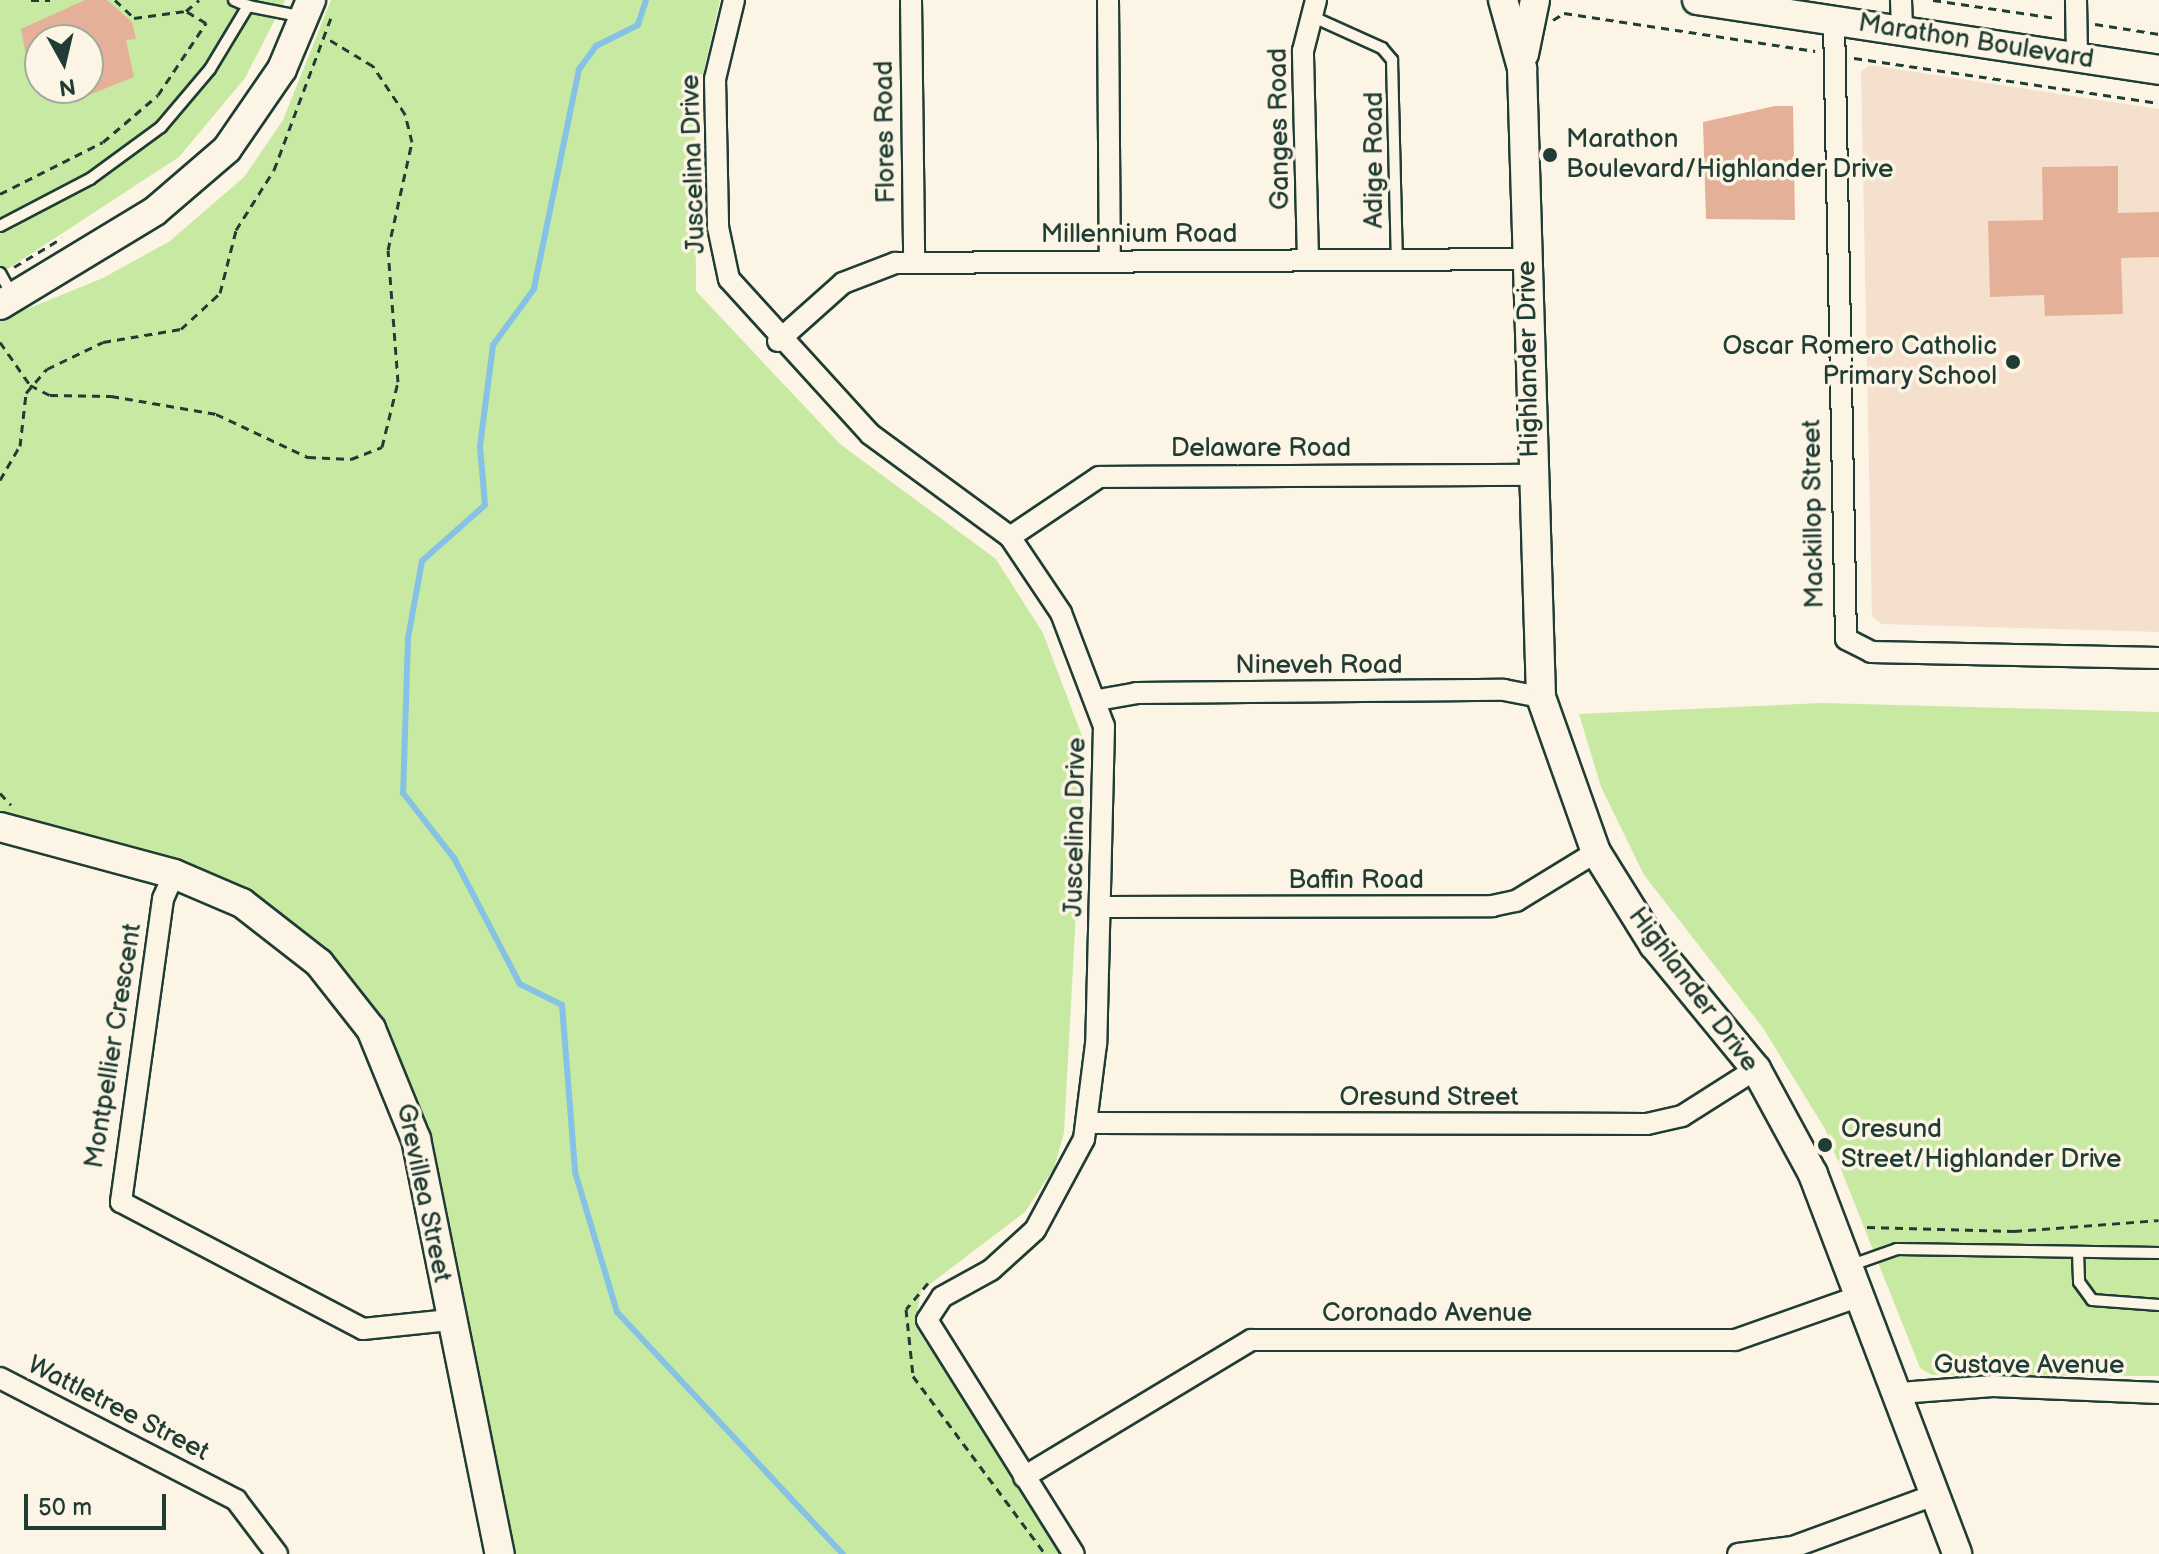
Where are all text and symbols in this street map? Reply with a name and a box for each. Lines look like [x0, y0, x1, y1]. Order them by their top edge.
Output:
street label: Marathon Boulevard [1856, 8, 2096, 76]
north arrow [24, 24, 104, 104]
street label: Ganges Road [1263, 48, 1297, 210]
street label: Flores Road [869, 60, 903, 204]
text: N [57, 72, 77, 101]
street label: Juscelina Drive [675, 74, 713, 254]
street label: Adige Road [1359, 92, 1391, 228]
place label: Marathon Boulevard/Highlander Drive [1566, 124, 1893, 186]
marker: Marathon Boulevard/Highlander Drive [1541, 146, 1559, 164]
street label: Millennium Road [1041, 219, 1237, 251]
street label: Highlander Drive [1512, 260, 1546, 458]
place label: Oscar Romero Catholic Primary School [1722, 331, 1997, 392]
marker: Oscar Romero Catholic Primary School [2004, 353, 2022, 371]
street label: Mackillop Street [1797, 419, 1831, 609]
street label: Delaware Road [1171, 433, 1351, 465]
street label: Nineveh Road [1235, 650, 1403, 682]
street label: Juscelina Drive [1059, 737, 1093, 917]
street label: Baffin Road [1288, 865, 1424, 897]
street label: Highlander Drive [1621, 902, 1765, 1078]
street label: Montpellier Crescent [79, 921, 149, 1171]
street label: Oresund Street [1339, 1082, 1519, 1114]
street label: Grevillea Street [389, 1101, 457, 1285]
place label: Oresund Street/Highlander Drive [1841, 1114, 2121, 1176]
marker: Oresund Street/Highlander Drive [1816, 1136, 1834, 1154]
street label: Coronado Avenue [1322, 1298, 1532, 1330]
street label: Wattletree Street [22, 1350, 214, 1468]
street label: Gustave Avenue [1934, 1350, 2124, 1382]
scale bar [28, 1478, 170, 1528]
text: 50 m [38, 1493, 92, 1522]

